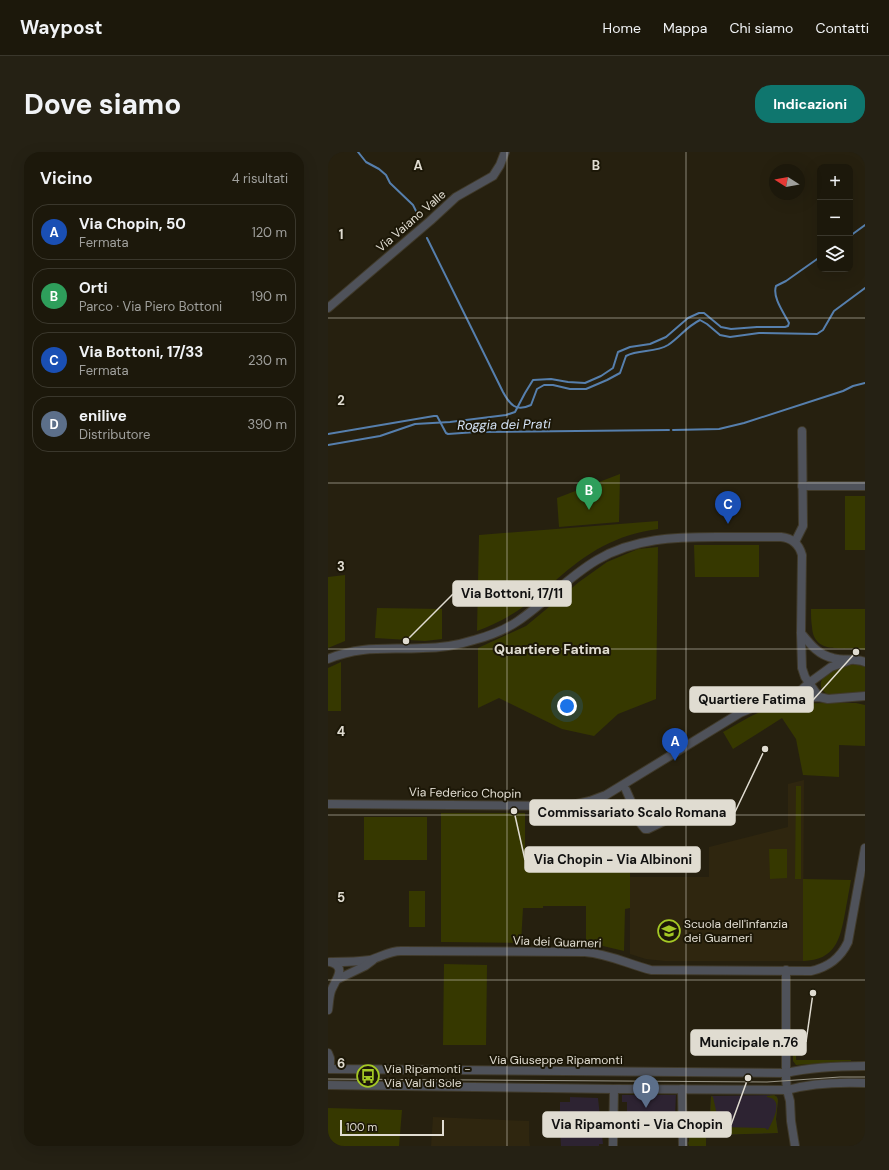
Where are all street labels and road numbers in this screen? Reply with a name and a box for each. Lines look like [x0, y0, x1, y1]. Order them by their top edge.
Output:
street label: Via Vaiano Valle [373, 186, 449, 256]
street label: Via Federico Chopin [409, 784, 521, 802]
street label: Via dei Guarneri [512, 932, 602, 952]
street label: Via Giuseppe Ripamonti [489, 1052, 623, 1068]

